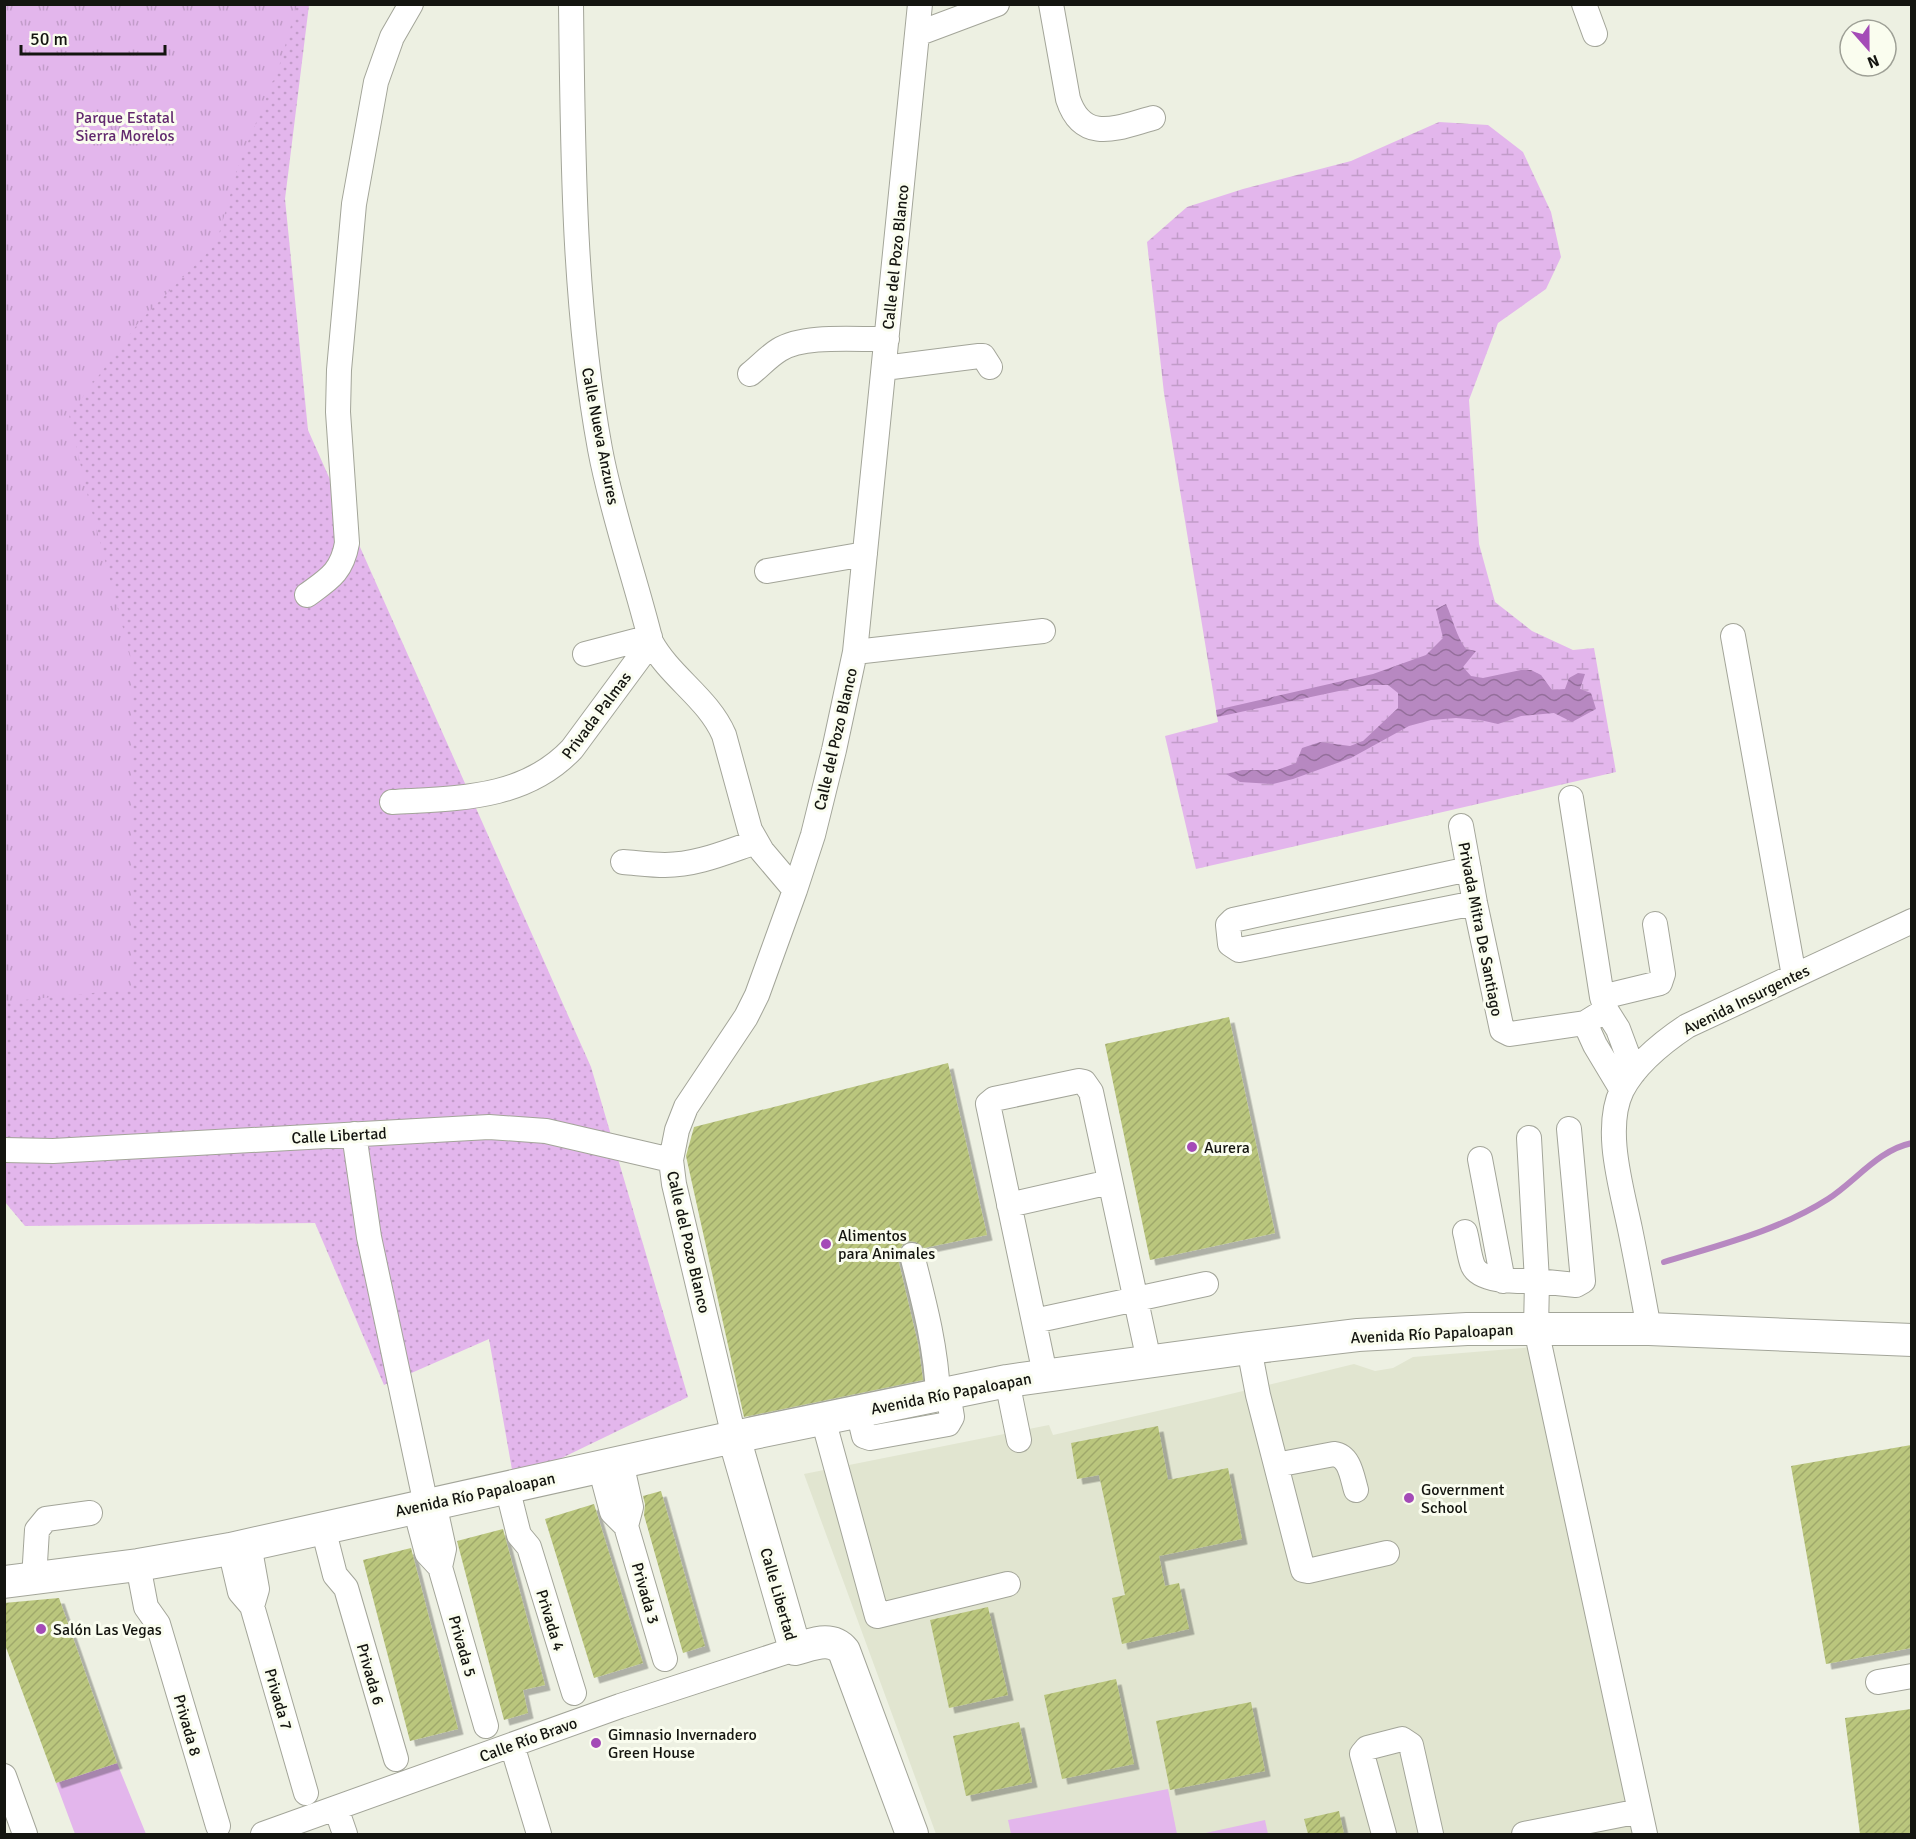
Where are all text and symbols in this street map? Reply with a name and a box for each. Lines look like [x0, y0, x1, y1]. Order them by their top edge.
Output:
scale bar [21, 18, 165, 56]
north arrow [1838, 18, 1898, 78]
text: 50 m [30, 28, 68, 50]
text: N [1864, 50, 1882, 72]
park label: Parque Estatal Sierra Morelos [75, 108, 175, 146]
street label: Calle del Pozo Blanco [878, 184, 914, 330]
street label: Calle Nueva Anzures [577, 366, 623, 507]
street label: Calle del Pozo Blanco [810, 666, 862, 812]
street label: Privada Palmas [558, 668, 636, 763]
street label: Privada Mitra De Santiago [1453, 840, 1507, 1018]
street label: Avenida Insurgentes [1680, 961, 1813, 1039]
street label: Calle Libertad [291, 1124, 387, 1148]
place label: Aurera [1204, 1138, 1250, 1158]
marker: Aurera [1185, 1140, 1199, 1154]
street label: Calle del Pozo Blanco [662, 1169, 714, 1315]
place label: Alimentos para Animales [838, 1226, 935, 1264]
marker: Alimentos para Animales [819, 1237, 833, 1251]
street label: Avenida Río Papaloapan [1350, 1320, 1514, 1348]
street label: Avenida Río Papaloapan [869, 1369, 1033, 1419]
street label: Avenida Río Papaloapan [393, 1468, 557, 1522]
place label: Government School [1421, 1480, 1505, 1518]
marker: Government School [1402, 1491, 1416, 1505]
street label: Calle Libertad [755, 1546, 801, 1643]
street label: Privada 3 [627, 1560, 663, 1626]
street label: Privada 4 [531, 1587, 569, 1654]
street label: Privada 5 [444, 1613, 480, 1679]
place label: Salón Las Vegas [53, 1620, 162, 1640]
marker: Salón Las Vegas [34, 1622, 48, 1636]
street label: Privada 6 [352, 1641, 388, 1707]
street label: Privada 7 [260, 1666, 296, 1732]
street label: Privada 8 [169, 1692, 205, 1758]
street label: Calle Río Bravo [477, 1713, 580, 1767]
place label: Gimnasio Invernadero Green House [608, 1725, 757, 1763]
marker: Gimnasio Invernadero Green House [589, 1736, 603, 1750]

